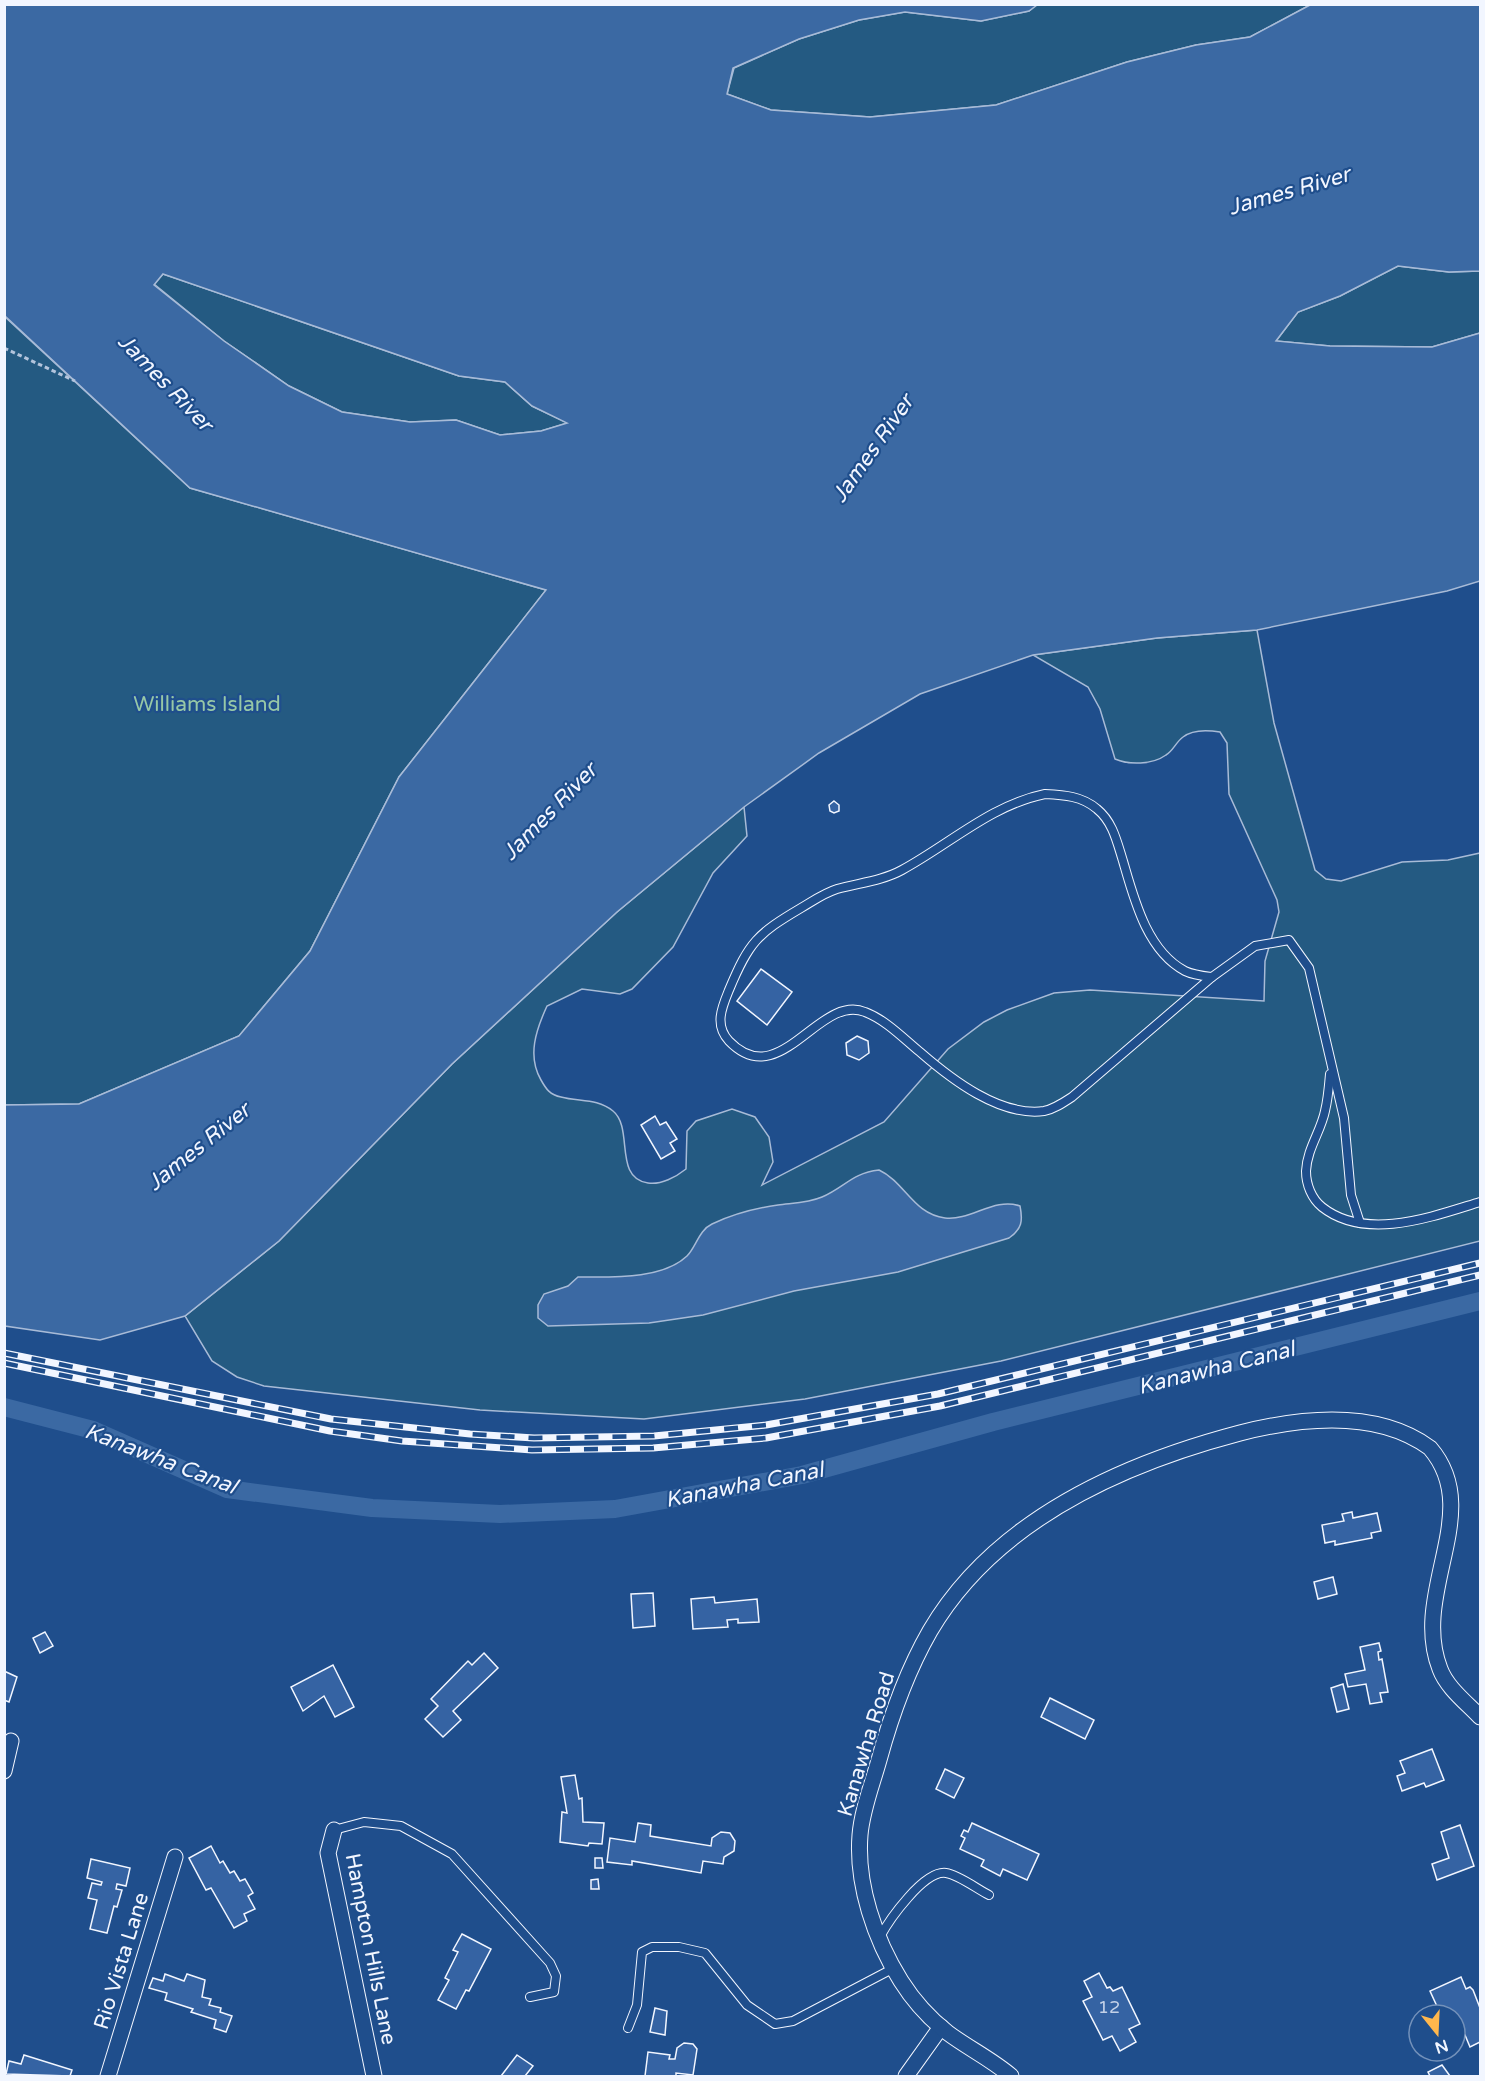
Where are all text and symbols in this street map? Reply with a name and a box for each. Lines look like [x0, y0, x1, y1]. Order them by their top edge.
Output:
water label: James River [1226, 161, 1355, 221]
water label: James River [112, 329, 220, 439]
water label: James River [826, 388, 921, 507]
park label: Williams Island [133, 692, 281, 717]
water label: James River [497, 756, 604, 866]
water label: James River [142, 1096, 257, 1196]
water label: Kanawha Canal [1135, 1335, 1300, 1400]
water label: Kanawha Canal [81, 1418, 243, 1501]
water label: Kanawha Canal [663, 1456, 828, 1513]
street label: Kanawha Road [833, 1669, 900, 1819]
street label: Hampton Hills Lane [340, 1851, 401, 2047]
street label: Rio Vista Lane [89, 1890, 154, 2033]
house number: 12 [1098, 1996, 1120, 2018]
north arrow [1407, 2003, 1467, 2063]
text: N [1432, 2035, 1451, 2058]

